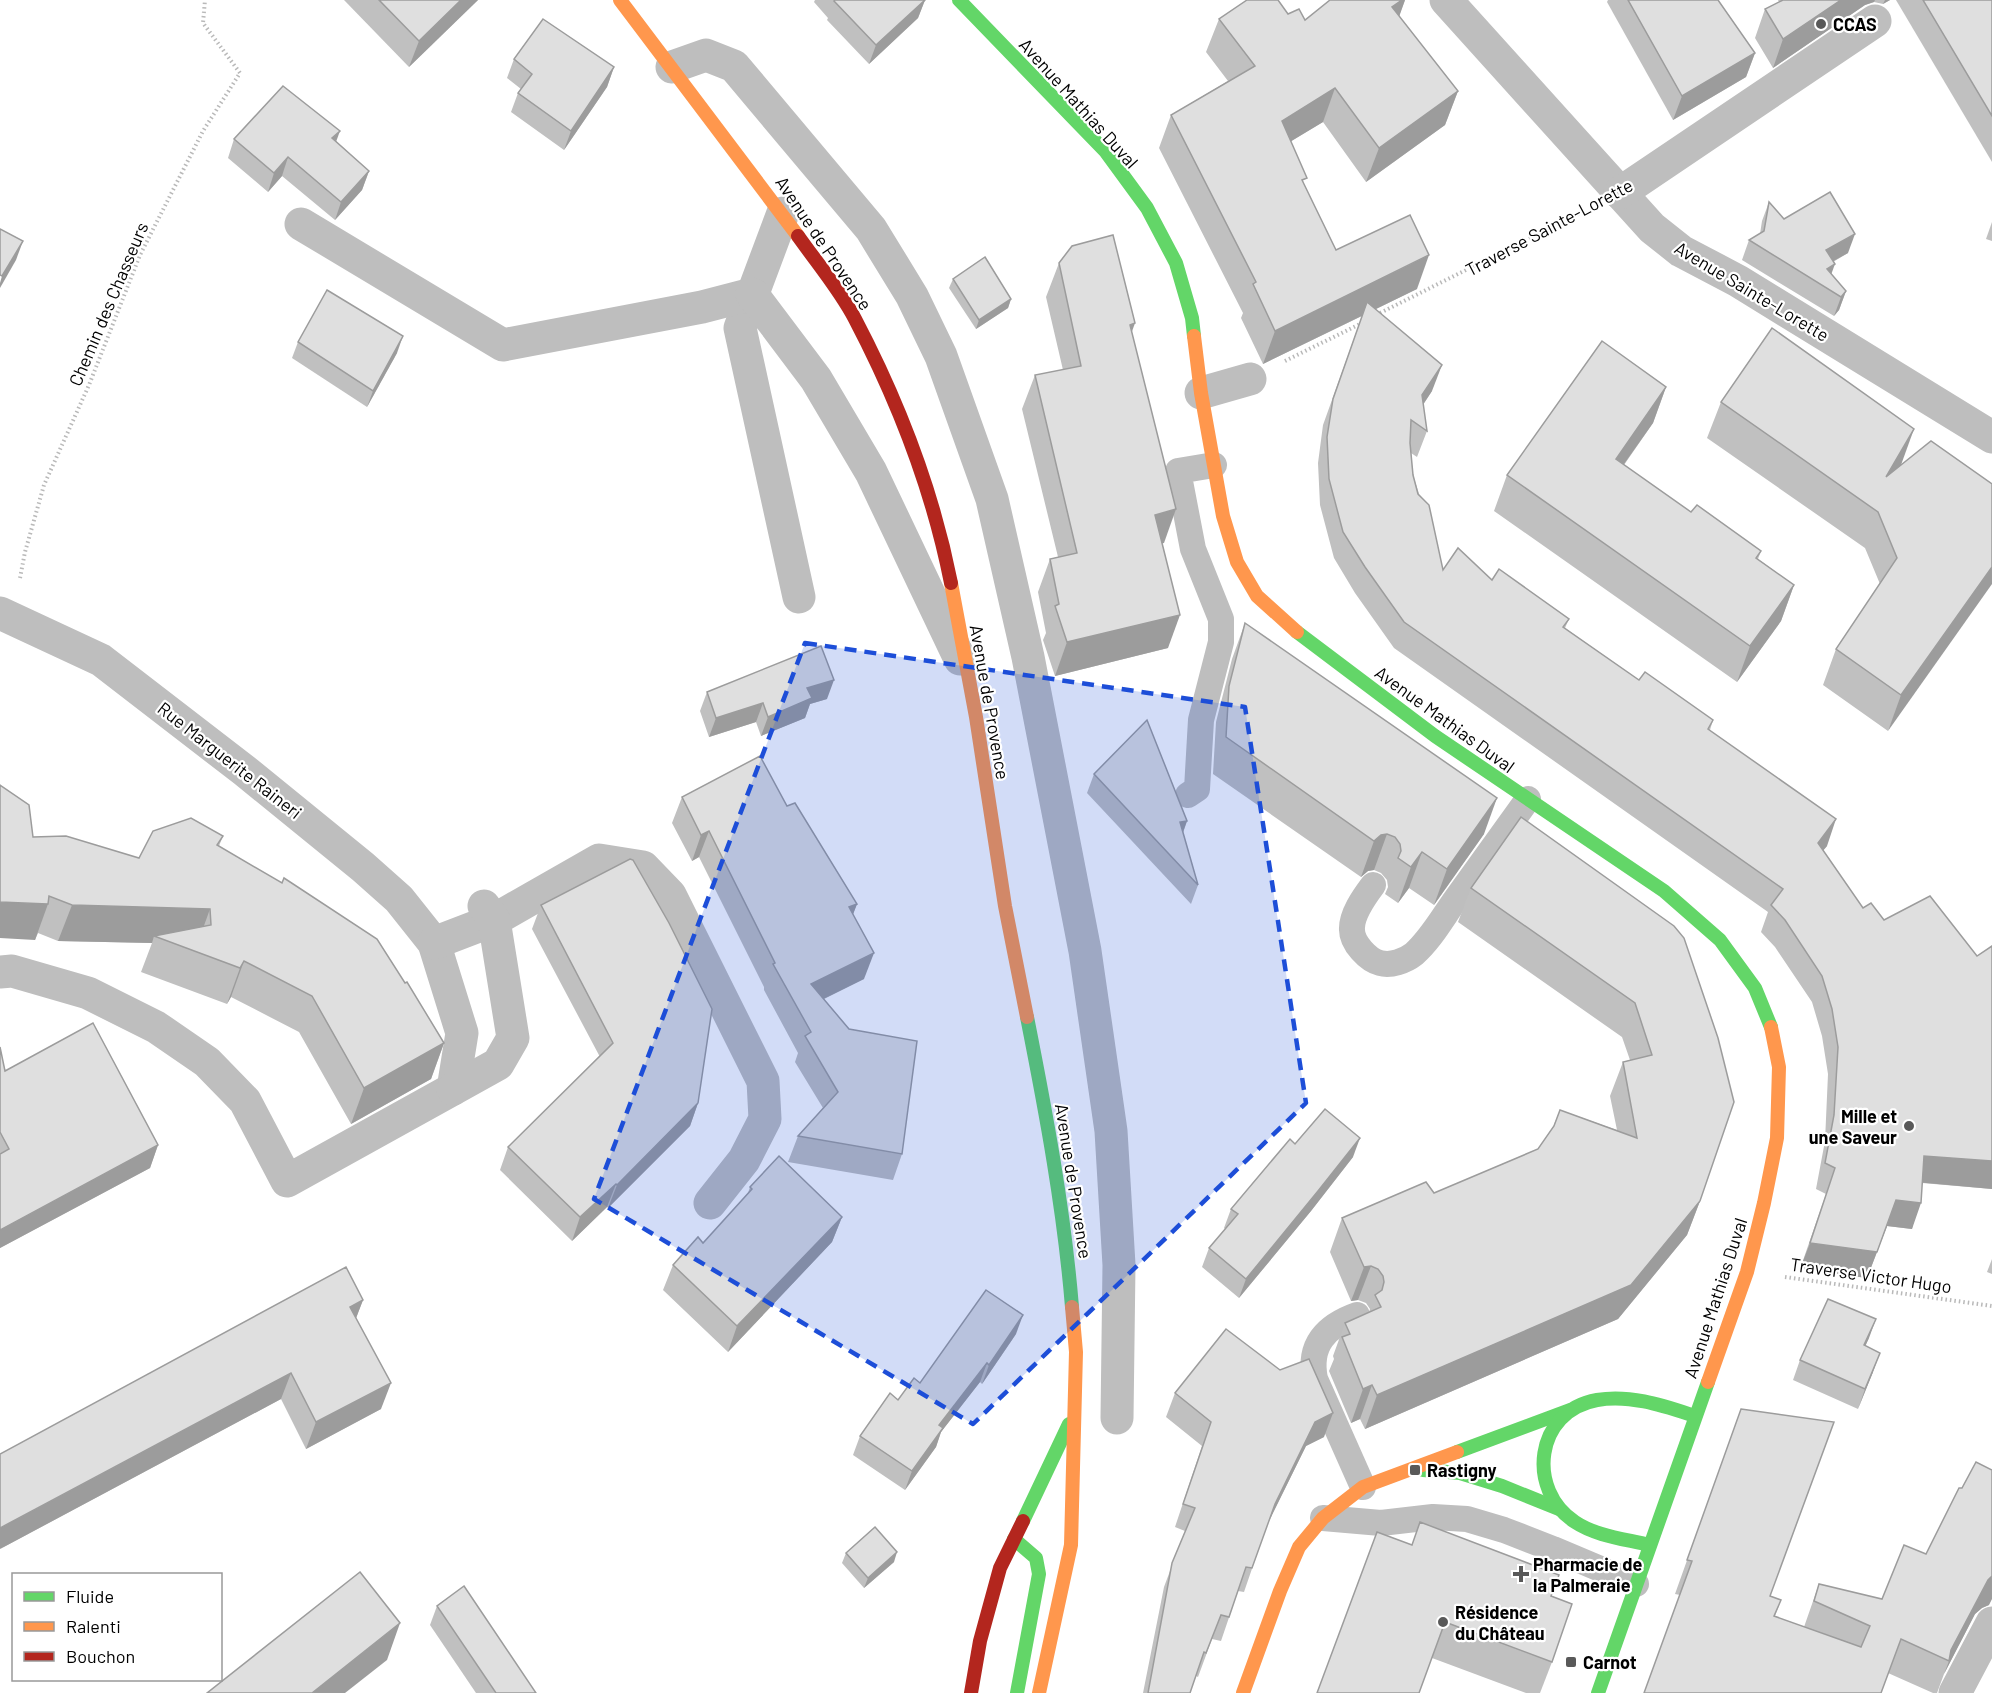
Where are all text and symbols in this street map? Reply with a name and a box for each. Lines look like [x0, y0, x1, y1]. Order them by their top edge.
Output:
place label: CCAS [1833, 13, 1877, 35]
marker: CCAS [1814, 17, 1828, 31]
street label: Avenue Mathias Duval [1015, 33, 1143, 173]
street label: Avenue de Provence [771, 172, 877, 314]
street label: Traverse Sainte-Lorette [1462, 174, 1636, 280]
street label: Chemin des Chasseurs [64, 219, 152, 389]
street label: Avenue Sainte-Lorette [1671, 236, 1833, 346]
street label: Avenue de Provence [966, 623, 1014, 781]
street label: Avenue Mathias Duval [1371, 661, 1519, 777]
street label: Rue Marguerite Raineri [154, 697, 306, 823]
street label: Avenue de Provence [1051, 1102, 1097, 1260]
place label: Mille et une Saveur [1809, 1105, 1897, 1148]
marker: Mille et une Saveur [1902, 1119, 1916, 1133]
street label: Avenue Mathias Duval [1679, 1215, 1751, 1381]
street label: Traverse Victor Hugo [1789, 1253, 1953, 1297]
place label: Rastigny [1427, 1459, 1497, 1481]
marker: Rastigny [1408, 1463, 1422, 1477]
place label: Pharmacie de la Palmeraie [1533, 1553, 1642, 1596]
marker: Pharmacie de la Palmeraie [1514, 1567, 1528, 1581]
legend [12, 1573, 222, 1681]
text: Fluide [66, 1585, 114, 1607]
place label: Résidence du Château [1455, 1601, 1545, 1644]
text: Ralenti [66, 1615, 121, 1637]
marker: Résidence du Château [1436, 1615, 1450, 1629]
text: Bouchon [66, 1645, 135, 1667]
place label: Carnot [1583, 1651, 1637, 1673]
marker: Carnot [1564, 1655, 1578, 1669]

